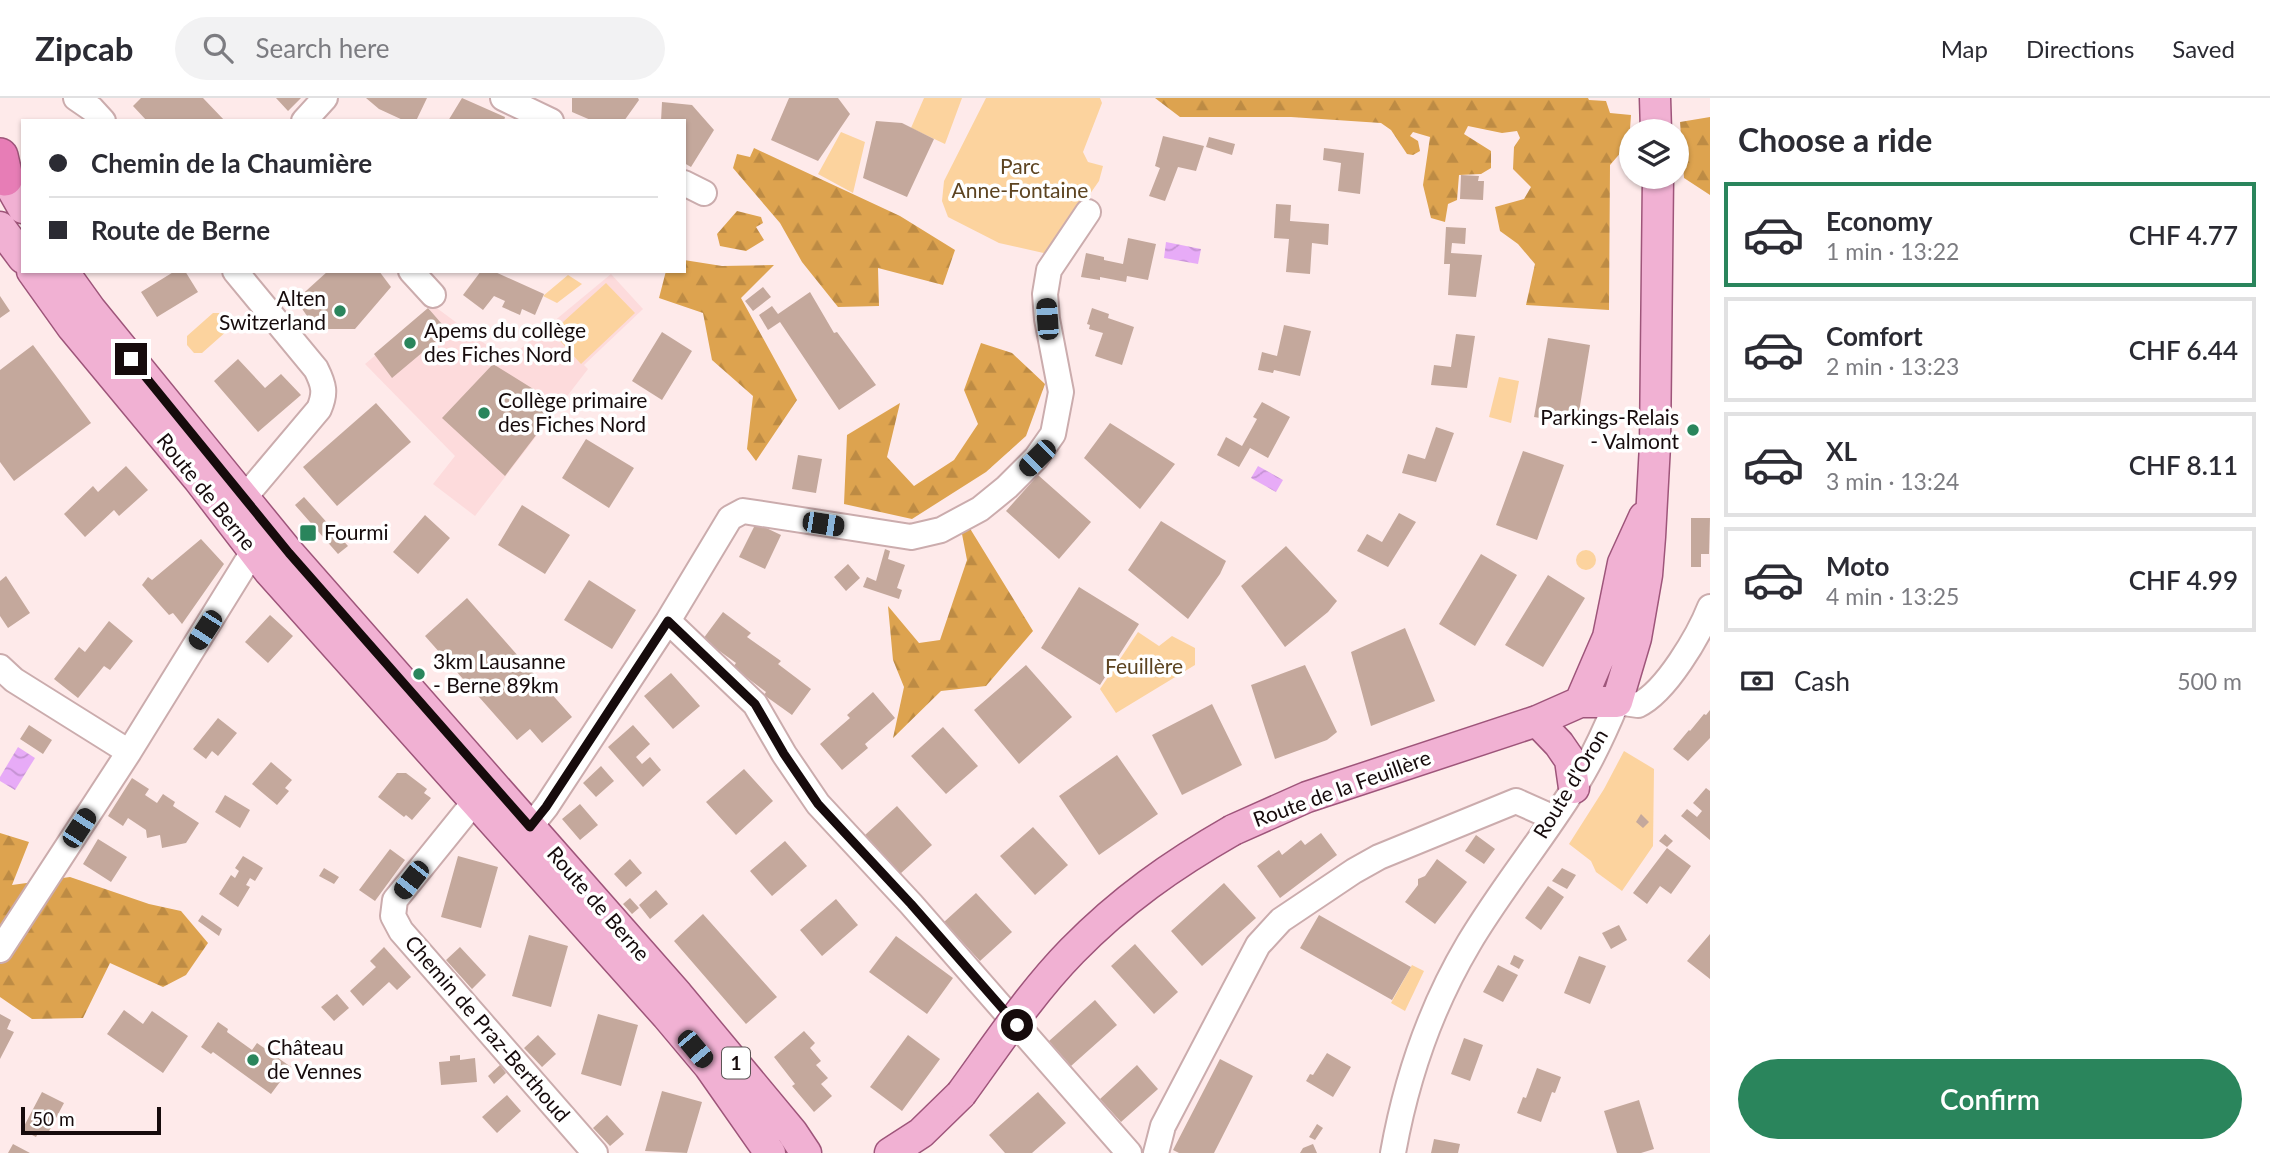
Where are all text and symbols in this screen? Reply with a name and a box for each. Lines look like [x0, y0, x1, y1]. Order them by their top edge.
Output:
search box [175, 17, 665, 80]
text: Zipcab [35, 28, 133, 68]
icon: search [199, 29, 237, 67]
text: Search here [255, 32, 390, 64]
text: Map [1941, 34, 1988, 63]
text: Directions [2026, 34, 2134, 63]
text: Saved [2172, 34, 2235, 63]
map controls [1619, 119, 1689, 189]
button: layers [1619, 119, 1689, 189]
text: Choose a ride [1738, 120, 1932, 159]
text: Chemin de la Chaumière [91, 147, 372, 179]
park label: Parc Anne-Fontaine [952, 153, 1088, 202]
icon: car [1742, 203, 1805, 266]
text: Economy [1826, 205, 1932, 237]
text: Route de Berne [91, 214, 270, 246]
text: CHF 4.77 [2129, 219, 2238, 251]
text: 1 min · 13:22 [1826, 237, 1959, 265]
place label: Alten Switzerland [219, 285, 326, 334]
car [1036, 297, 1059, 341]
marker: Alten Switzerland [332, 303, 348, 319]
place label: Apems du collège des Fiches Nord [424, 317, 586, 366]
icon: car [1742, 318, 1805, 381]
text: Comfort [1826, 320, 1923, 352]
text: CHF 6.44 [2129, 334, 2238, 366]
marker: Apems du collège des Fiches Nord [402, 335, 418, 351]
route end [115, 343, 147, 375]
text: 2 min · 13:23 [1826, 352, 1959, 380]
place label: Collège primaire des Fiches Nord [498, 387, 647, 436]
place label: Parkings-Relais - Valmont [1540, 404, 1679, 453]
marker: Collège primaire des Fiches Nord [476, 405, 492, 421]
marker: Parkings-Relais - Valmont [1685, 422, 1701, 438]
street label: Route de Berne [152, 428, 262, 555]
icon: car [1742, 433, 1805, 496]
text: XL [1826, 435, 1857, 467]
car [1015, 436, 1060, 480]
text: CHF 8.11 [2129, 449, 2238, 481]
text: 3 min · 13:24 [1826, 467, 1959, 495]
car [801, 510, 846, 538]
place label: Fourmi [324, 519, 389, 544]
marker: Fourmi [298, 523, 318, 543]
icon: car [1742, 548, 1805, 611]
text: Moto [1826, 550, 1889, 582]
text: CHF 4.99 [2129, 564, 2238, 596]
text: 4 min · 13:25 [1826, 582, 1959, 610]
car [185, 607, 226, 653]
place label: 3km Lausanne - Berne 89km [433, 648, 565, 697]
park label: Feuillère [1105, 653, 1183, 678]
icon: cash [1738, 662, 1776, 700]
text: Cash [1794, 665, 1850, 697]
marker: 3km Lausanne - Berne 89km [411, 666, 427, 682]
text: 500 m [2177, 667, 2242, 695]
street label: Route d'Oron [1527, 724, 1612, 843]
street label: Route de la Feuillère [1249, 744, 1434, 831]
car [59, 805, 100, 851]
street label: Route de Berne [543, 841, 656, 965]
car [390, 857, 433, 903]
street label: Chemin de Praz-Berthoud [400, 930, 576, 1126]
route start [1001, 1009, 1033, 1041]
car [674, 1026, 717, 1072]
place label: Château de Vennes [267, 1034, 362, 1083]
road number: 1 [722, 1048, 750, 1079]
marker: Château de Vennes [245, 1052, 261, 1068]
button: Confirm [1738, 1059, 2242, 1139]
scale bar [21, 1104, 161, 1136]
text: 50 m [32, 1107, 75, 1130]

